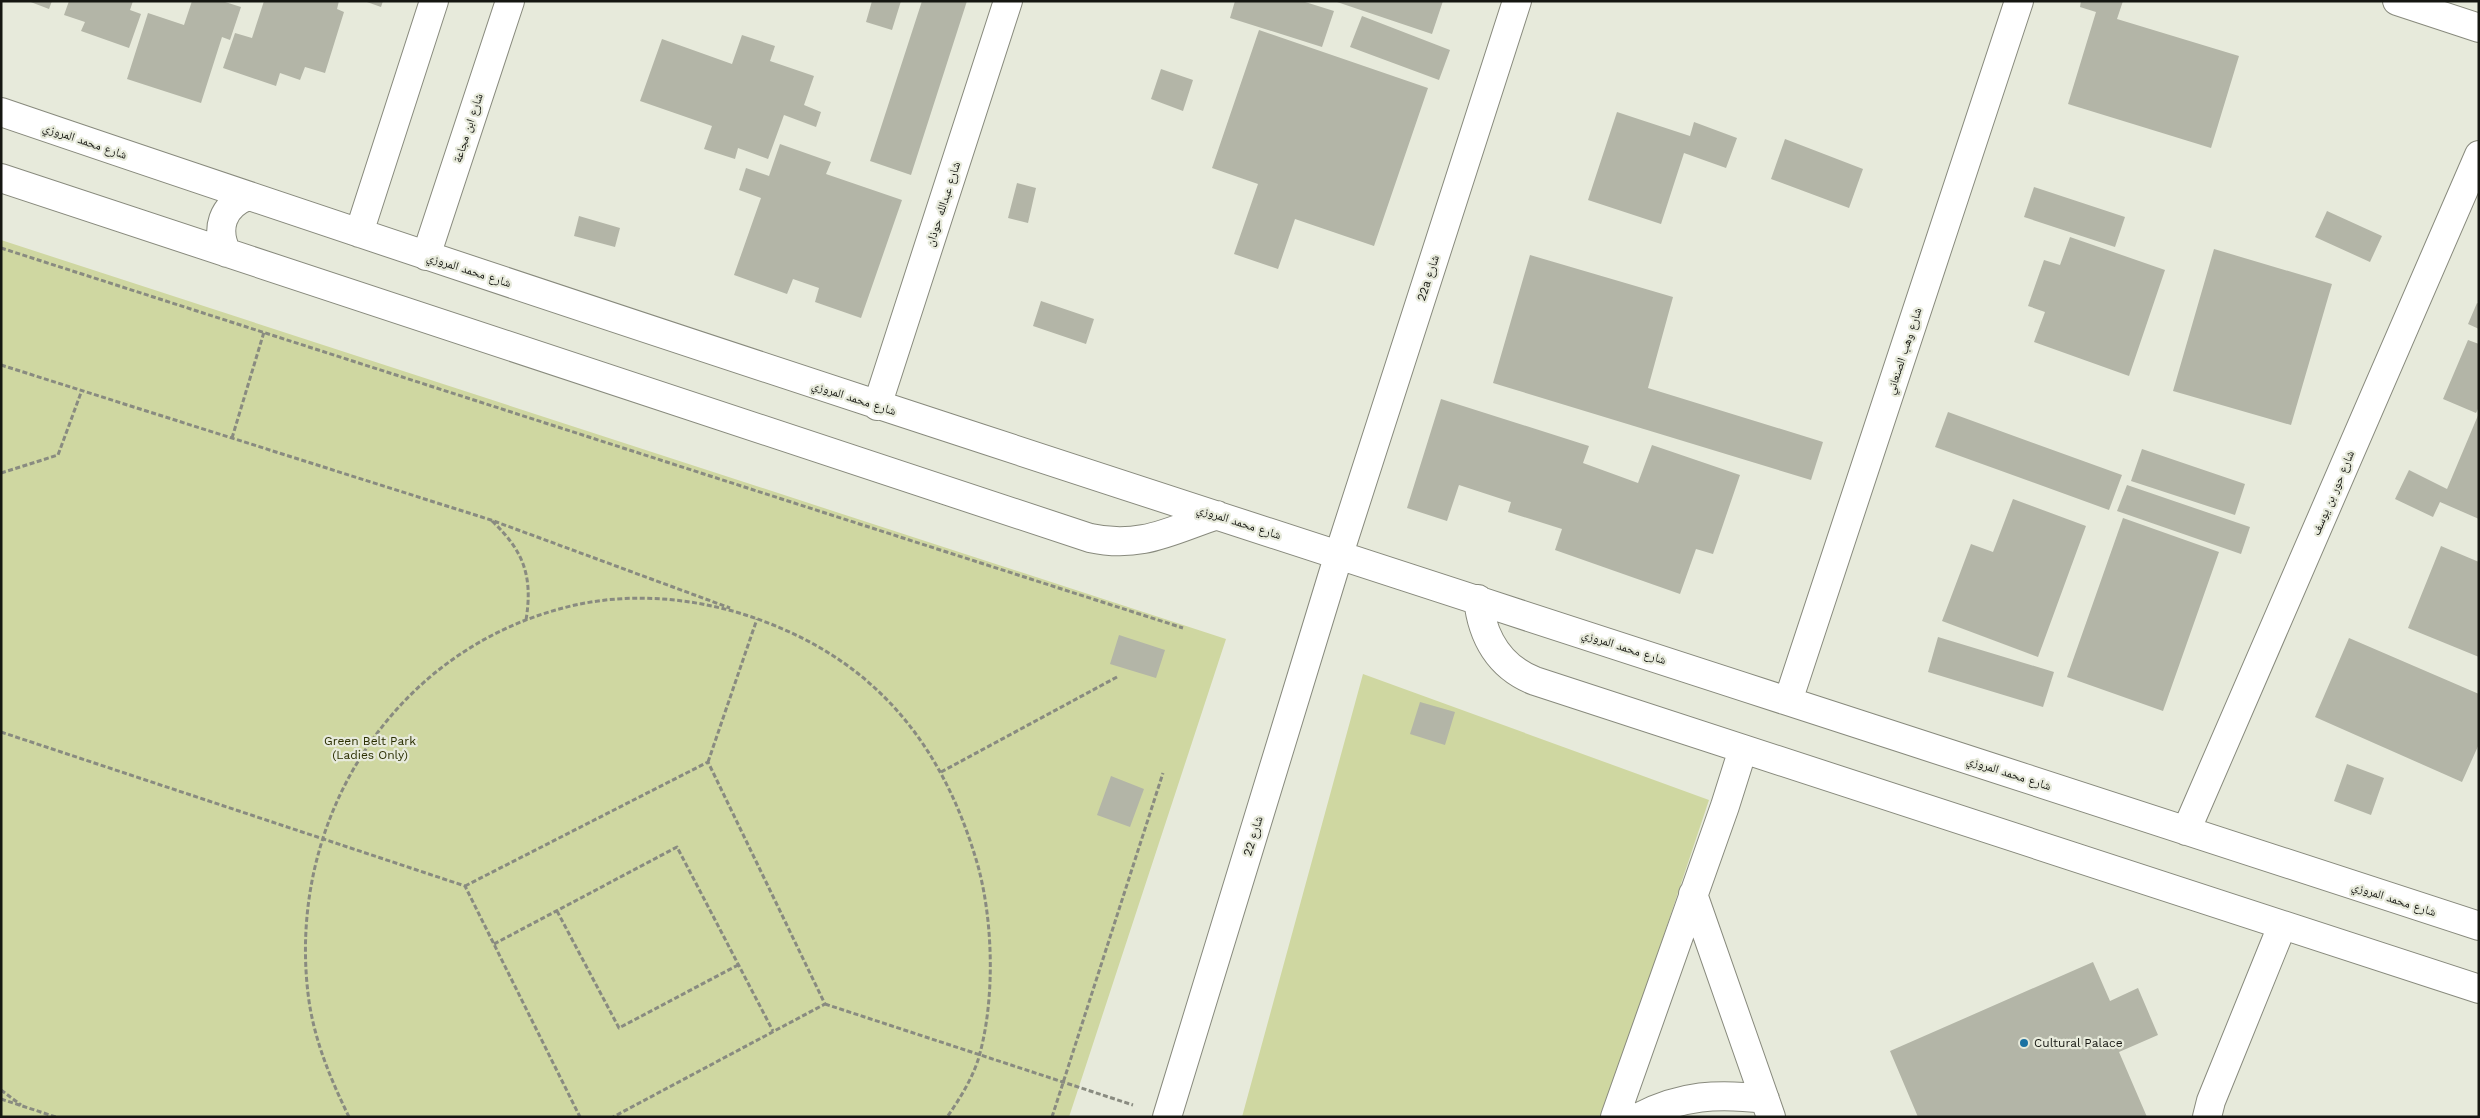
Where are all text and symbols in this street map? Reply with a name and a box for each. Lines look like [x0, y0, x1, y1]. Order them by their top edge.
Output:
street label: شارع ابن مجاعة [450, 91, 487, 165]
street label: شارع محمد المروزي [40, 120, 129, 165]
street label: شارع عبدالله حوذان [923, 160, 964, 248]
street label: شارع محمد المروزي [424, 250, 513, 293]
street label: 22a شارع [1414, 253, 1443, 303]
street label: شارع وهب الصنعاني [1883, 306, 1928, 397]
street label: شارع محمد المروزي [809, 378, 898, 421]
street label: شارع حور بن يوسف [2309, 448, 2358, 538]
street label: شارع محمد المروزي [1194, 502, 1283, 545]
street label: شارع محمد المروزي [1579, 627, 1668, 670]
park label: Green Belt Park (Ladies Only) [324, 734, 416, 762]
street label: شارع محمد المروزي [1964, 753, 2053, 796]
street label: شارع 22 [1240, 814, 1267, 858]
street label: شارع محمد المروزي [2349, 879, 2438, 922]
place label: Cultural Palace [2034, 1036, 2123, 1050]
marker: Cultural Palace [2018, 1037, 2030, 1049]

